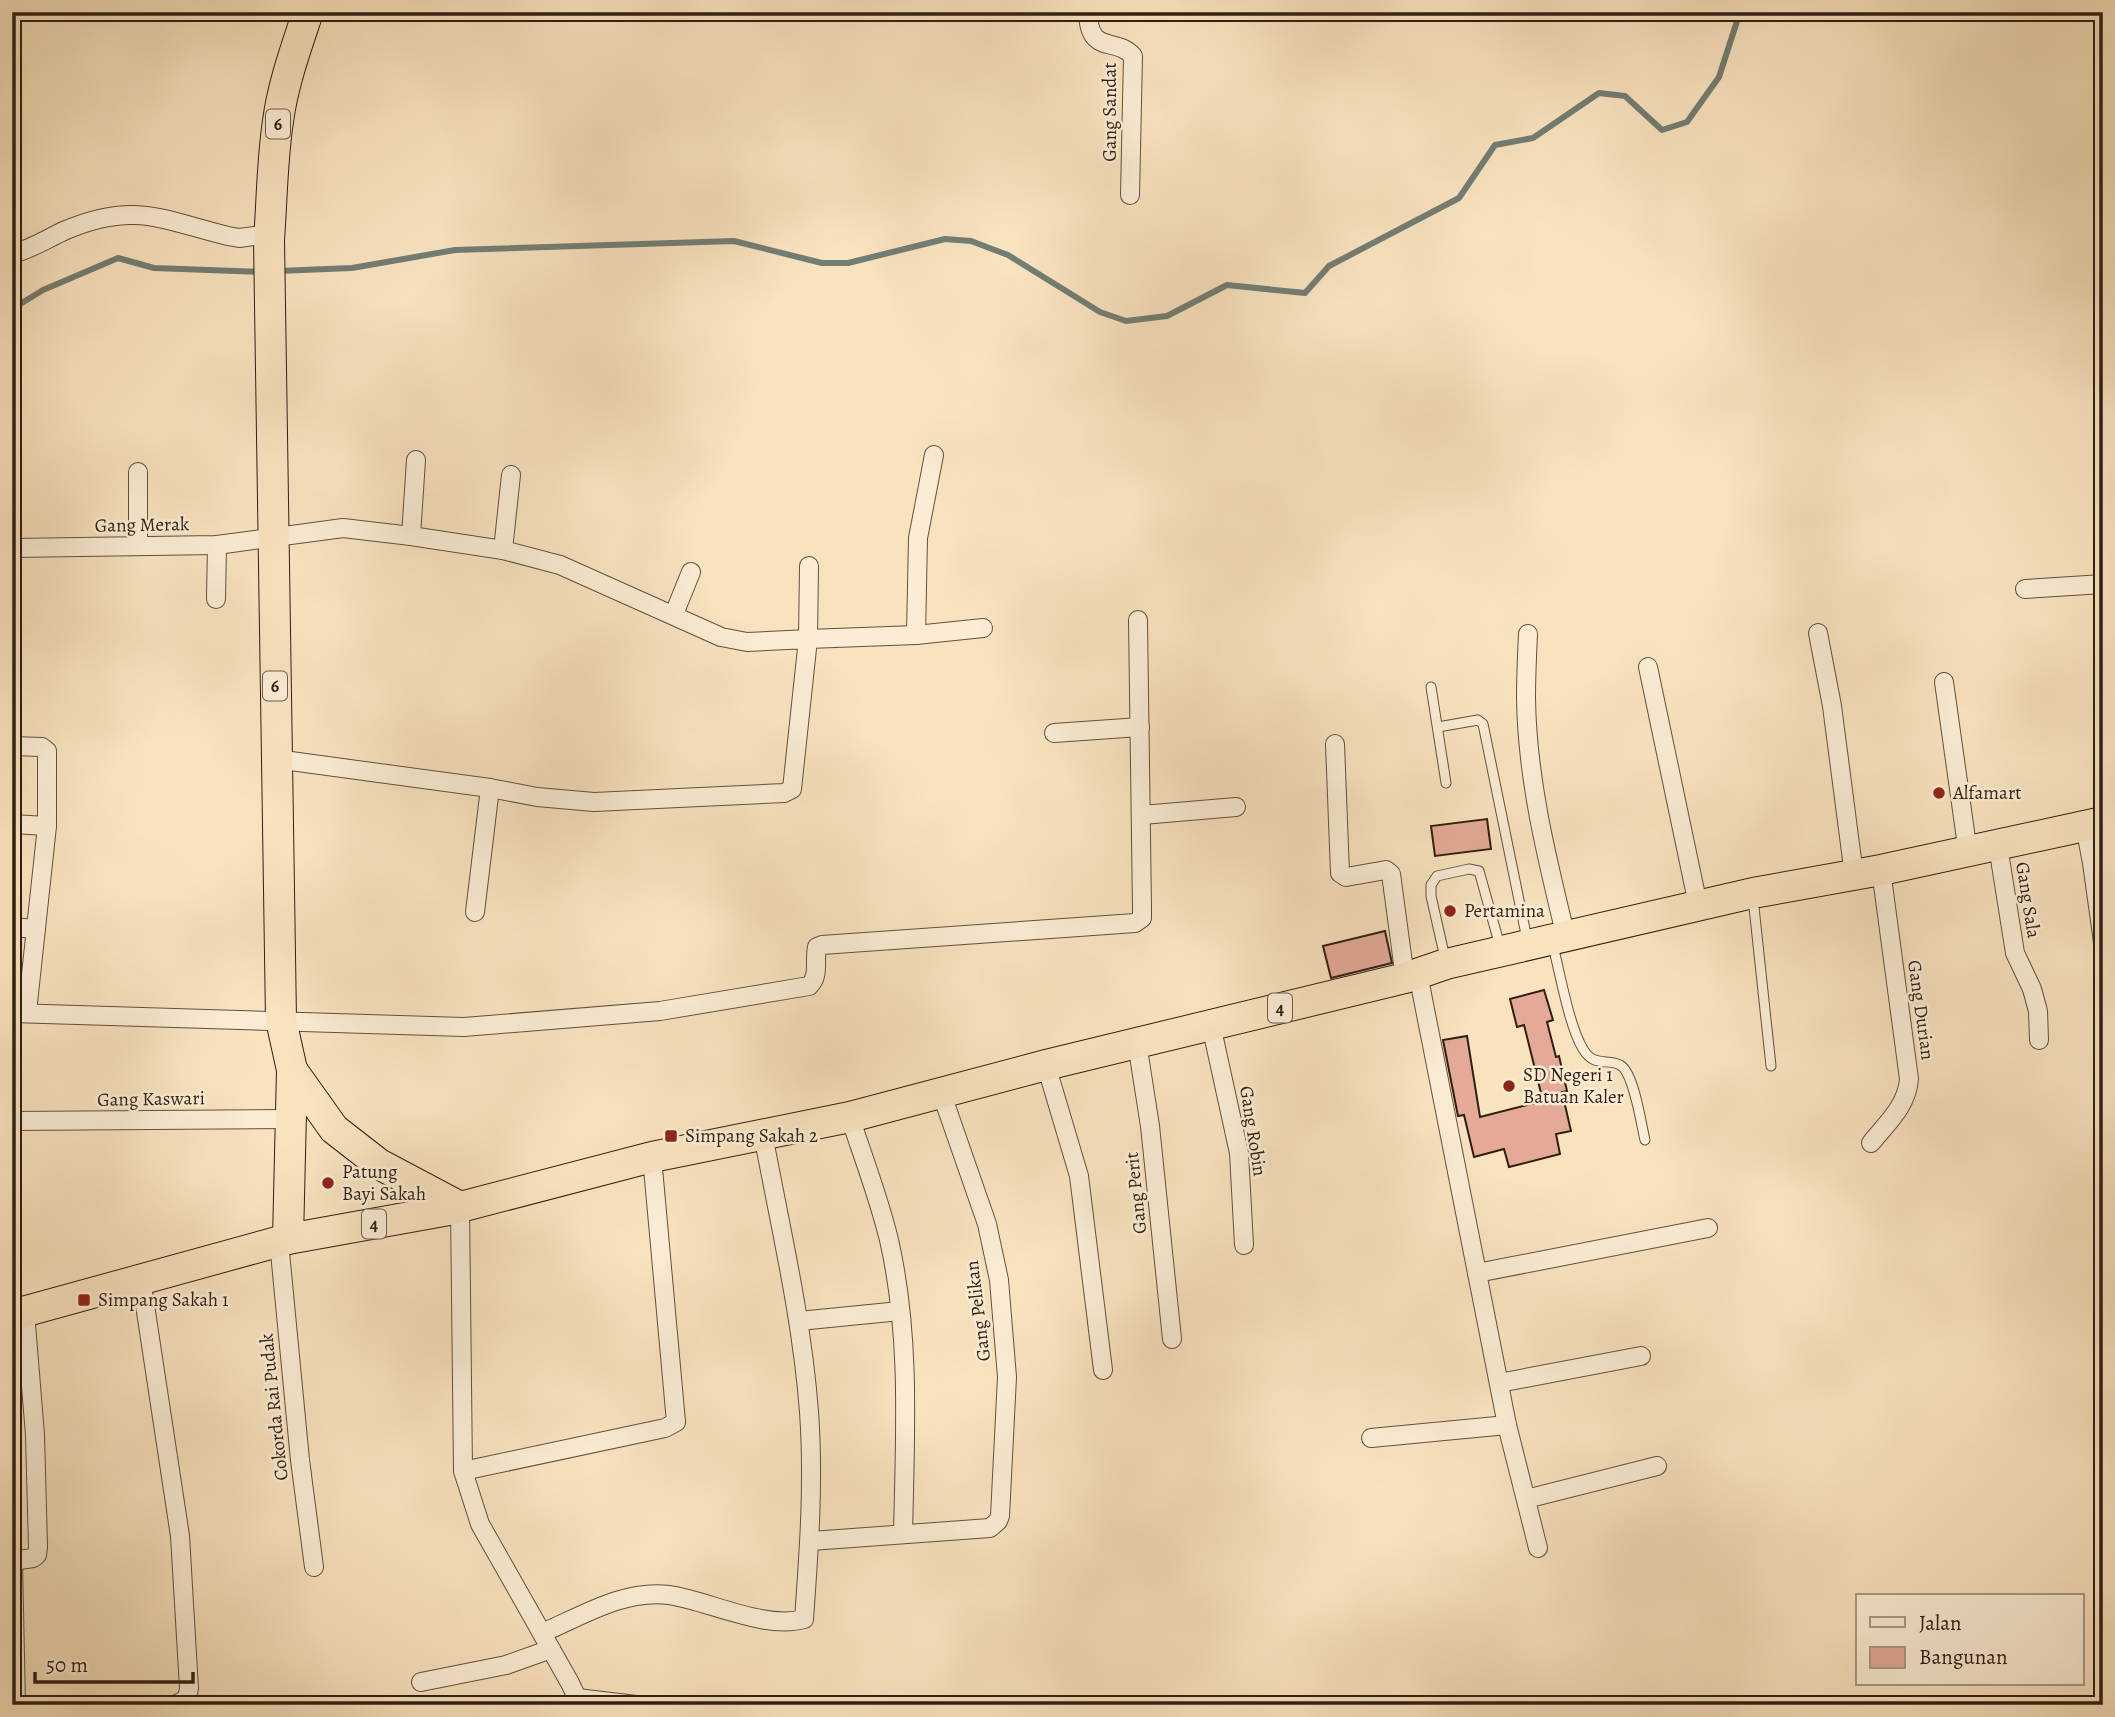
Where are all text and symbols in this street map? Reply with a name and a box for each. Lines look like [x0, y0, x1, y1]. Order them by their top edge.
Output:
street label: Gang Sandat [1097, 62, 1123, 162]
road number: 6 [266, 110, 290, 139]
street label: Gang Merak [94, 511, 190, 539]
road number: 6 [263, 672, 287, 700]
place label: Alfamart [1952, 780, 2022, 806]
marker: Alfamart [1931, 785, 1947, 801]
street label: Gang Sala [2009, 860, 2047, 940]
place label: Pertamina [1464, 898, 1545, 924]
marker: Pertamina [1442, 903, 1458, 919]
street label: Gang Durian [1901, 958, 1941, 1062]
road number: 4 [1268, 993, 1292, 1023]
place label: SD Negeri 1 Batuan Kaler [1523, 1062, 1624, 1110]
marker: SD Negeri 1 Batuan Kaler [1501, 1078, 1517, 1094]
street label: Gang Robin [1233, 1084, 1273, 1178]
street label: Gang Kaswari [97, 1085, 205, 1113]
place label: Simpang Sakah 2 [685, 1123, 818, 1149]
marker: Simpang Sakah 2 [663, 1128, 679, 1144]
street label: Gang Perit [1119, 1151, 1153, 1235]
place label: Patung Bayi Sakah [342, 1159, 426, 1207]
marker: Patung Bayi Sakah [320, 1175, 336, 1191]
road number: 4 [362, 1210, 386, 1238]
street label: Gang Pelikan [959, 1259, 997, 1363]
place label: Simpang Sakah 1 [98, 1287, 229, 1313]
marker: Simpang Sakah 1 [76, 1292, 92, 1308]
street label: Cokorda Rai Pudak [253, 1332, 295, 1482]
legend [1856, 1594, 2084, 1686]
text: Jalan [1919, 1609, 1961, 1637]
scale bar [35, 1640, 192, 1684]
text: Bangunan [1919, 1643, 2008, 1671]
text: 50 m [46, 1651, 88, 1679]

